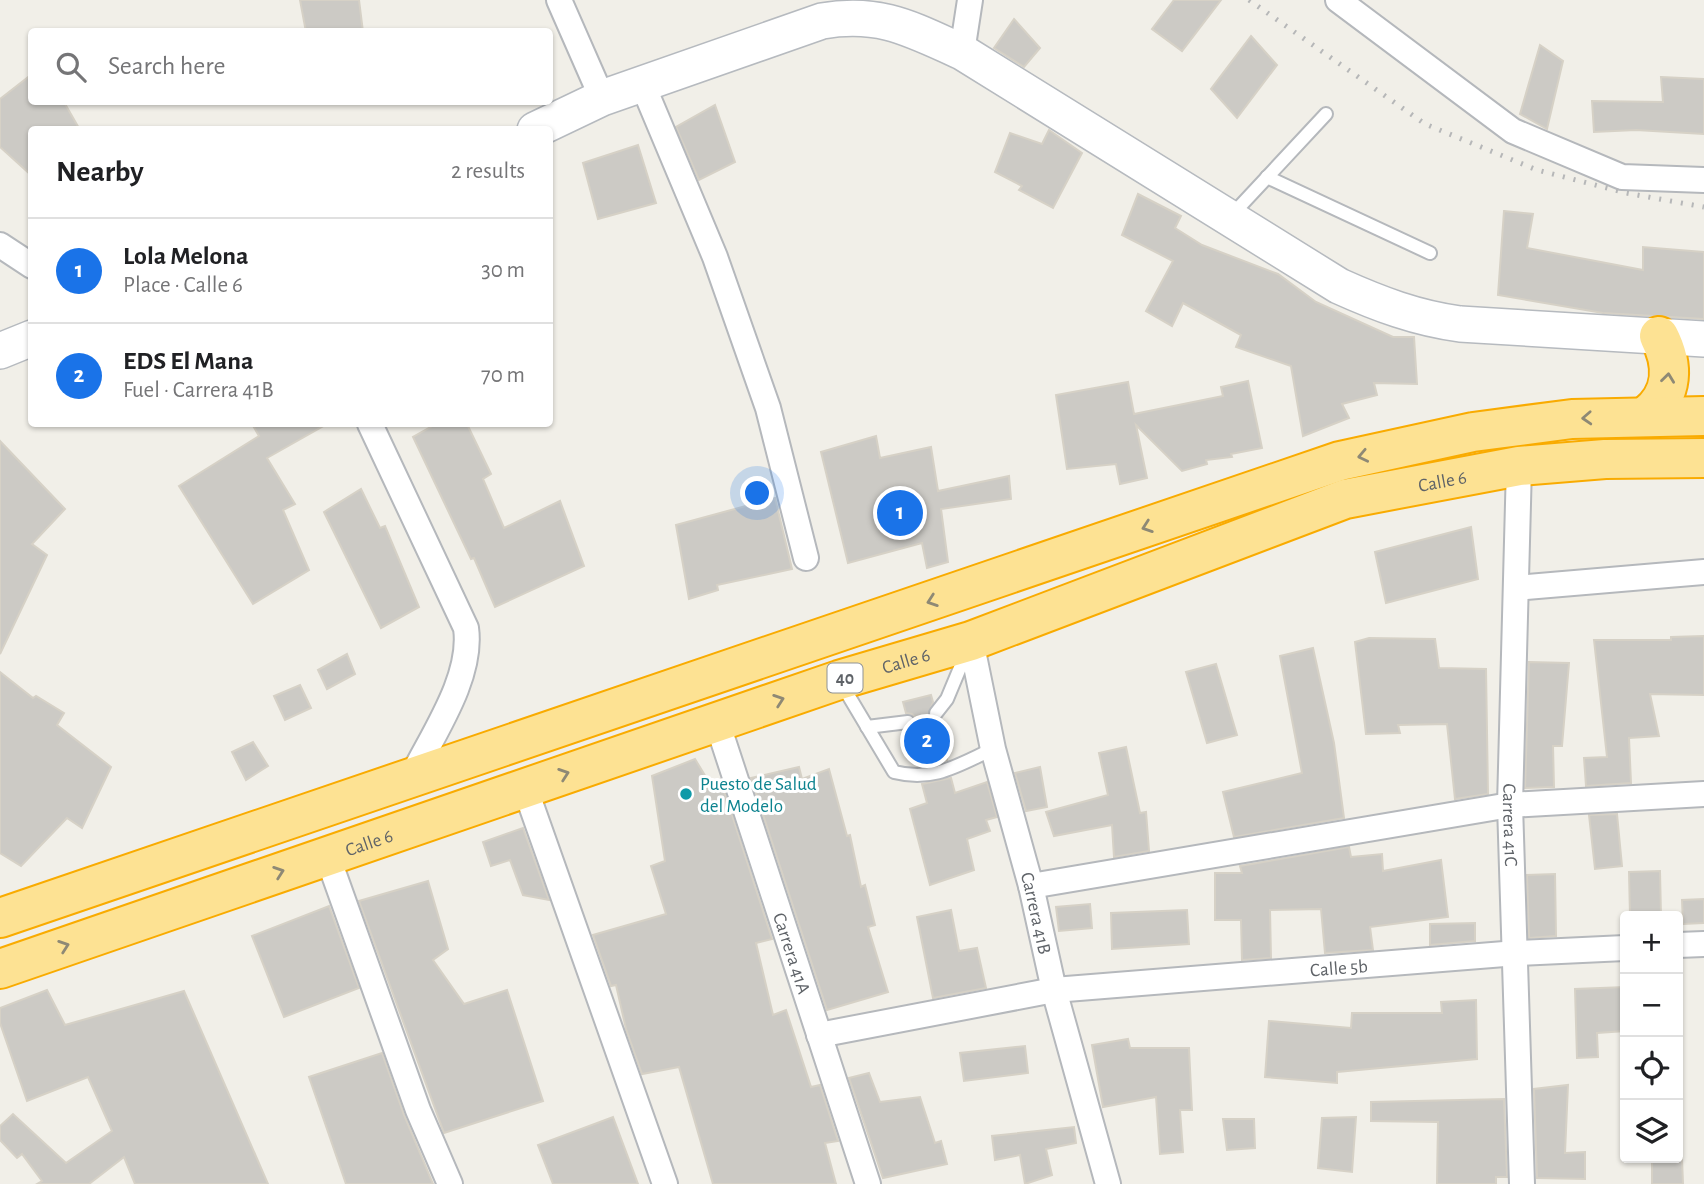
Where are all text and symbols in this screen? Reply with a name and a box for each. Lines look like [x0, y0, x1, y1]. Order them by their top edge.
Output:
search box [28, 28, 553, 105]
icon: search [52, 48, 90, 86]
text: Search here [108, 53, 226, 79]
text: Nearby [56, 157, 144, 187]
text: 2 results [451, 160, 525, 183]
text: Lola Melona [123, 243, 248, 269]
text: 1 [75, 259, 83, 282]
text: 30 m [481, 259, 525, 282]
text: Place · Calle 6 [123, 274, 243, 297]
text: EDS El Mana [123, 348, 253, 374]
text: 2 [74, 364, 84, 387]
text: 70 m [481, 364, 525, 387]
one-way arrow [1661, 372, 1676, 384]
text: Fuel · Carrera 41B [123, 379, 274, 402]
one-way arrow [1581, 411, 1592, 426]
one-way arrow [1357, 447, 1369, 462]
street label: Calle 6 [1417, 468, 1468, 496]
your location [740, 476, 774, 510]
pin: 1 [877, 487, 923, 539]
one-way arrow [1141, 519, 1153, 533]
one-way arrow [926, 593, 938, 607]
street label: Calle 6 [880, 646, 932, 678]
road number: 40 [828, 664, 862, 692]
one-way arrow [773, 694, 785, 708]
pin: 2 [904, 715, 950, 767]
one-way arrow [558, 768, 570, 782]
place label: Puesto de Salud del Modelo [700, 775, 817, 816]
street label: Carrera 41C [1499, 783, 1520, 867]
marker: Puesto de Salud del Modelo [678, 786, 694, 802]
street label: Calle 6 [343, 826, 396, 860]
one-way arrow [273, 866, 285, 880]
street label: Carrera 41B [1017, 870, 1054, 956]
street label: Carrera 41A [769, 911, 813, 996]
map controls [1620, 911, 1683, 1163]
button: + [1620, 911, 1683, 974]
one-way arrow [58, 940, 70, 954]
street label: Calle 5b [1309, 957, 1368, 981]
button: − [1620, 974, 1683, 1037]
button: locate [1620, 1037, 1683, 1100]
button: layers [1620, 1100, 1683, 1163]

